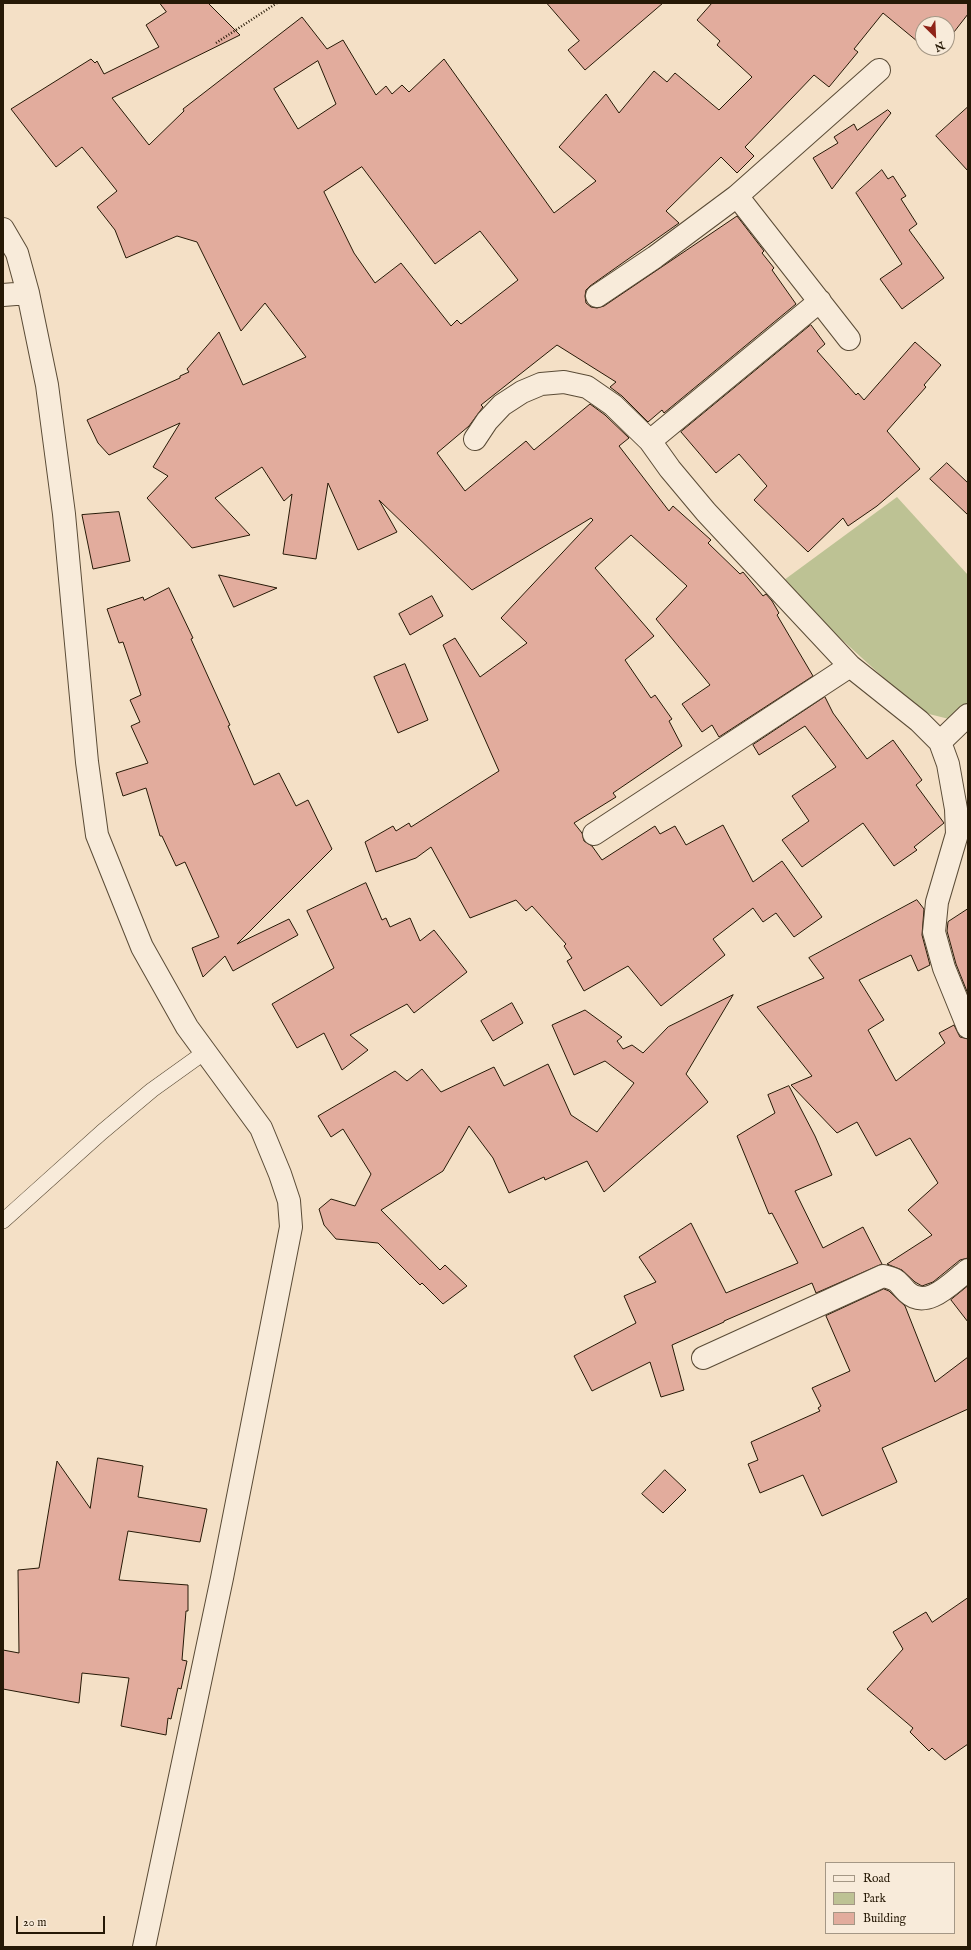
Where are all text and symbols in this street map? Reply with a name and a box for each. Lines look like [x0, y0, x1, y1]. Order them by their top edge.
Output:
north arrow [915, 16, 955, 56]
text: N [932, 38, 947, 54]
legend [825, 1862, 955, 1934]
text: Road [863, 1871, 890, 1886]
text: Park [863, 1891, 886, 1906]
scale bar [18, 1908, 107, 1934]
text: Building [863, 1911, 906, 1926]
text: 20 m [23, 1915, 46, 1930]

